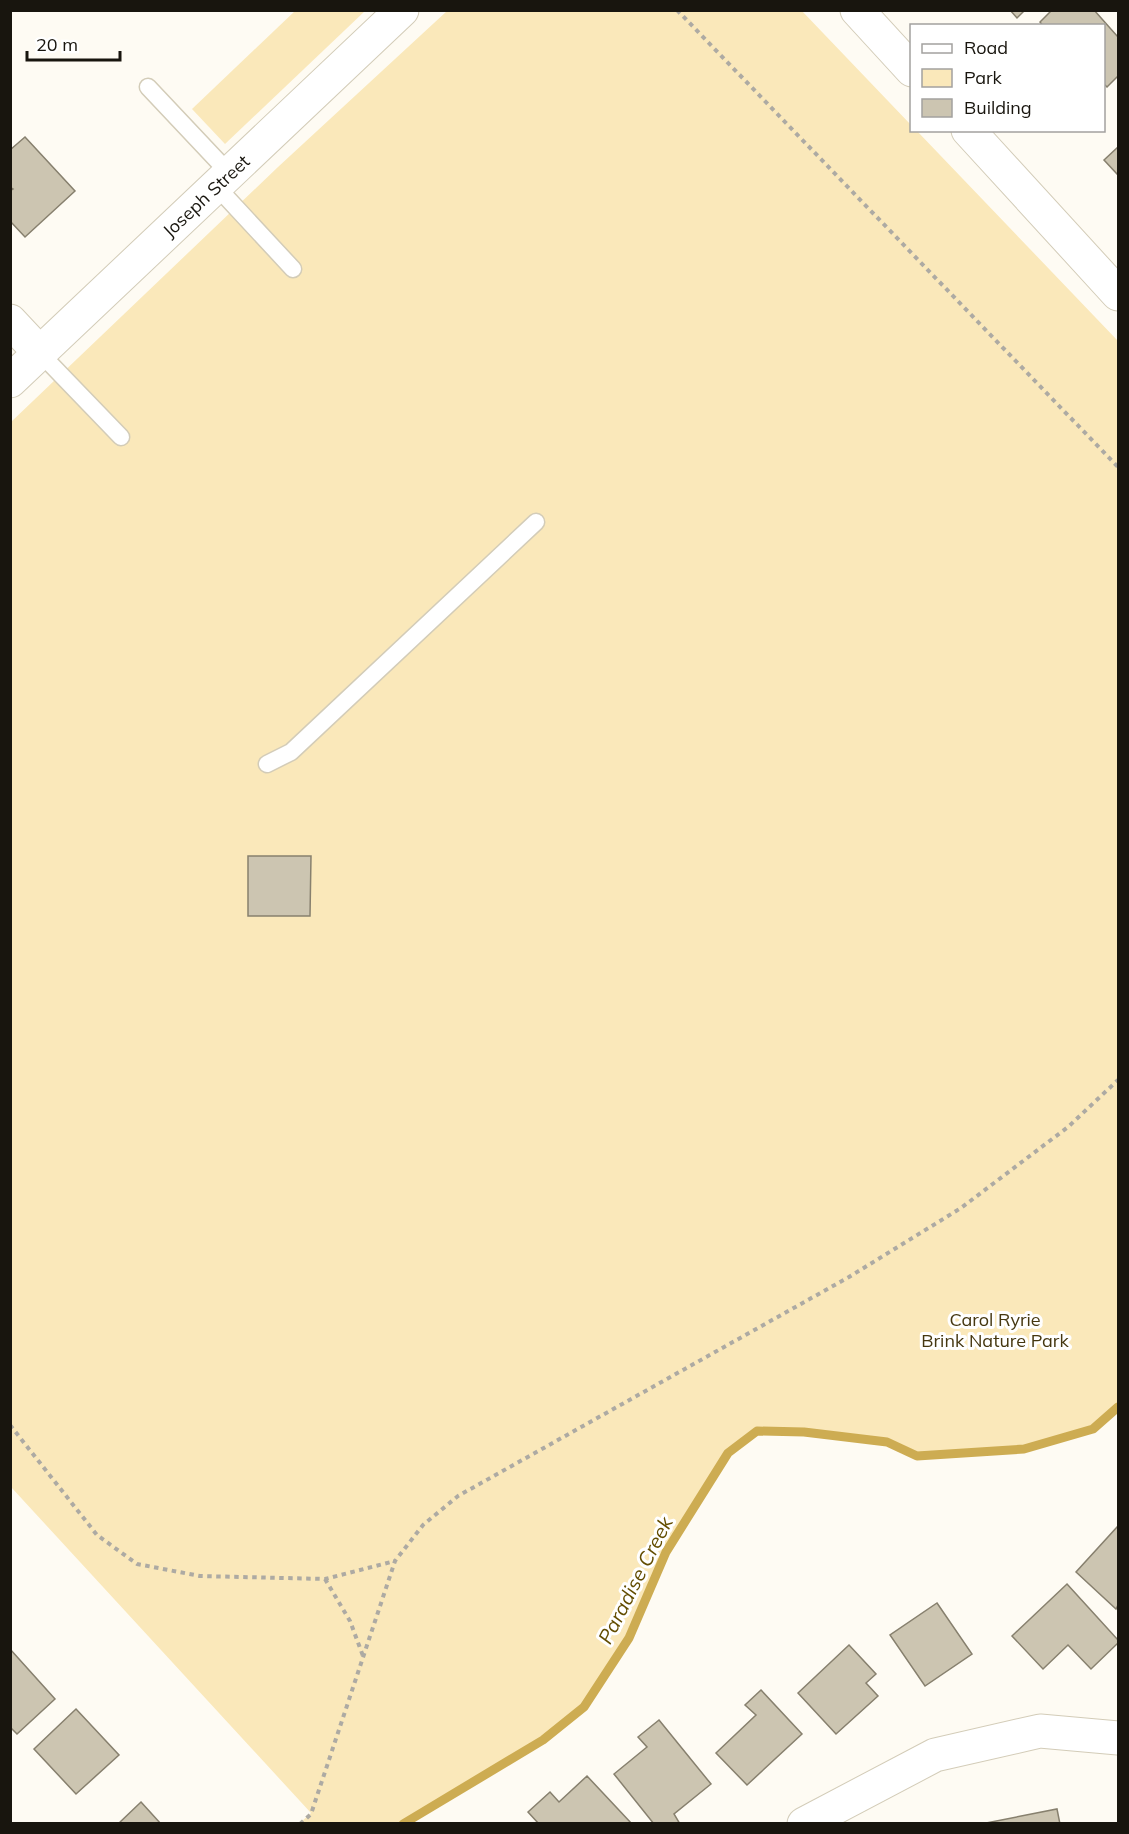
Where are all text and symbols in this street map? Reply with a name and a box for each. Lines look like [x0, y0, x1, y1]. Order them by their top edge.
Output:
scale bar [27, 24, 120, 62]
legend [910, 24, 1105, 132]
text: 20 m [36, 33, 78, 56]
text: Road [964, 36, 1008, 59]
text: Park [964, 66, 1003, 89]
text: Building [964, 96, 1032, 119]
street label: Joseph Street [158, 150, 254, 242]
park label: Carol Ryrie Brink Nature Park [921, 1308, 1069, 1352]
water label: Paradise Creek [592, 1512, 678, 1648]

